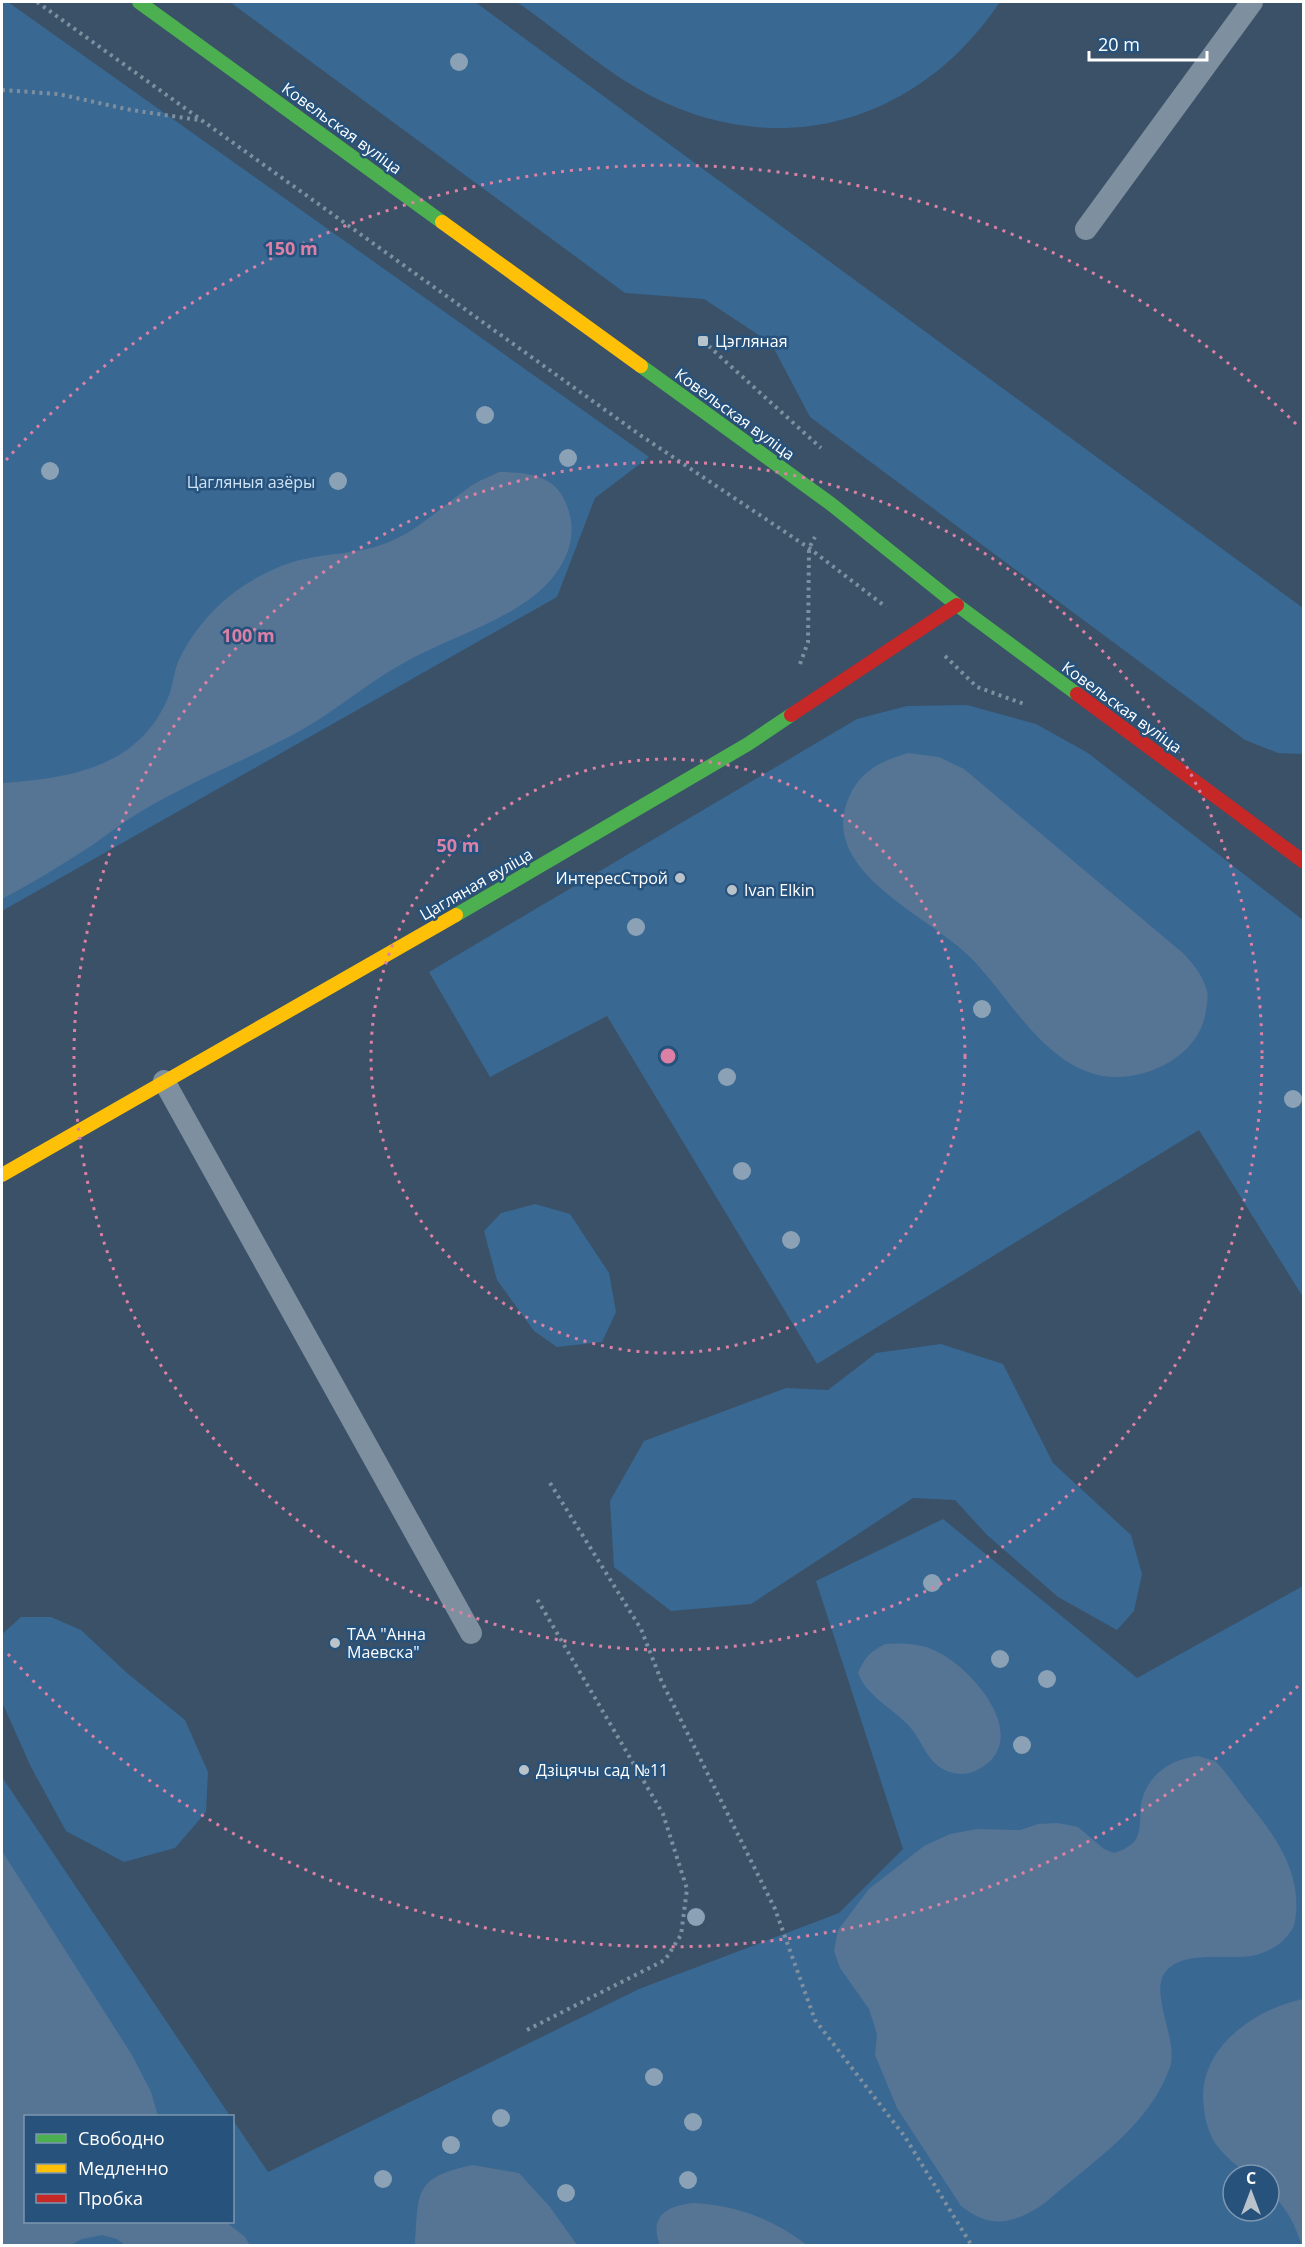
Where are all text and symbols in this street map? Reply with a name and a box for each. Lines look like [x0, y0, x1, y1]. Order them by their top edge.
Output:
scale bar [1089, 24, 1208, 62]
text: 20 m [1098, 32, 1140, 56]
street label: Ковельская вуліца [278, 77, 406, 179]
text: 150 m [264, 236, 318, 260]
place label: Цэгляная [715, 330, 787, 352]
marker: Цэгляная [696, 334, 710, 348]
street label: Ковельская вуліца [671, 363, 799, 465]
park label: Цагляныя азёры [187, 471, 315, 493]
text: 100 m [221, 623, 275, 647]
street label: Ковельская вуліца [1058, 656, 1186, 758]
text: 50 m [437, 833, 479, 857]
street label: Цагляная вуліца [416, 843, 536, 925]
place label: ИнтересСтрой [556, 867, 668, 889]
marker: ИнтересСтрой [673, 871, 687, 885]
place label: Ivan Elkin [744, 879, 815, 901]
marker: Ivan Elkin [725, 883, 739, 897]
centre of rings [658, 1046, 678, 1066]
place label: ТАА "Анна Маевска" [347, 1623, 426, 1663]
marker: ТАА "Анна Маевска" [328, 1636, 342, 1650]
place label: Дзіцячы сад №11 [536, 1759, 668, 1781]
marker: Дзіцячы сад №11 [517, 1763, 531, 1777]
legend [24, 2115, 234, 2223]
text: Свободно [78, 2126, 165, 2150]
text: Медленно [78, 2156, 169, 2180]
north arrow [1221, 2163, 1281, 2223]
text: С [1246, 2167, 1256, 2189]
text: Пробка [78, 2186, 143, 2210]

